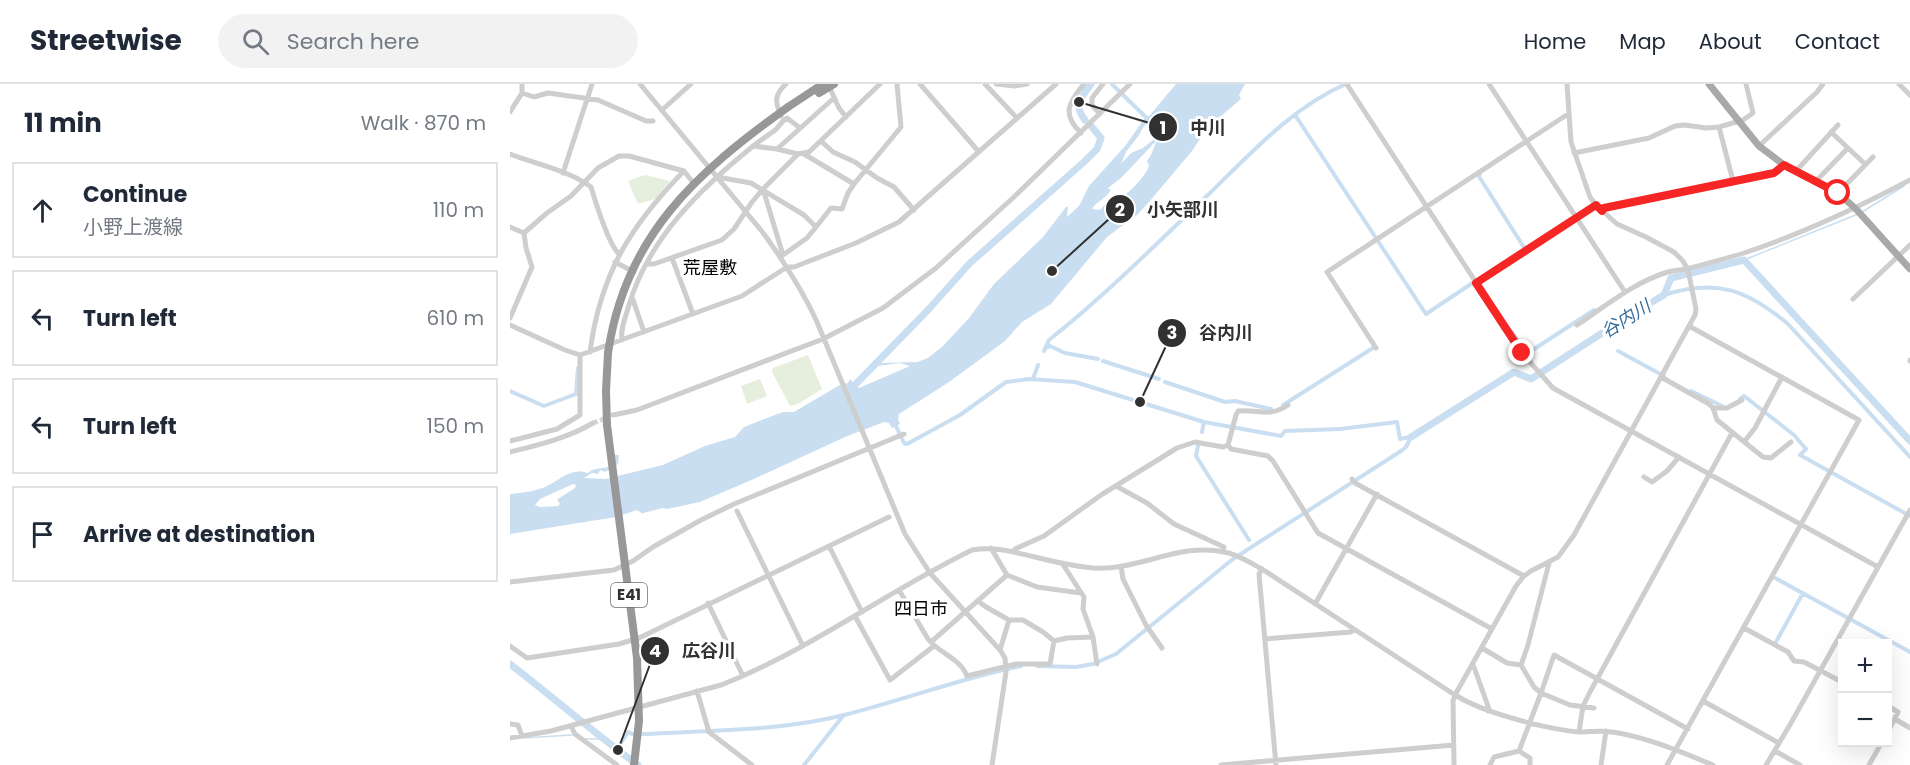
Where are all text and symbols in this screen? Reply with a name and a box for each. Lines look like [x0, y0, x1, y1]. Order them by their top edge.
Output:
search box [218, 14, 638, 68]
text: Streetwise [30, 21, 182, 60]
icon: search [239, 25, 272, 58]
text: Search here [287, 26, 419, 57]
text: Home [1524, 27, 1586, 56]
text: Map [1619, 27, 1666, 56]
text: About [1699, 27, 1762, 56]
text: Contact [1795, 27, 1880, 56]
text: 11 min [24, 105, 102, 141]
text: Walk · 870 m [361, 109, 486, 137]
callout: 中川 [1148, 109, 1238, 145]
text: 1 [1160, 115, 1166, 140]
text: 中川 [1190, 115, 1226, 140]
text: Continue [83, 179, 187, 210]
route start [1824, 179, 1850, 205]
callout: 小矢部川 [1105, 191, 1231, 227]
icon: ahead [26, 194, 59, 227]
text: 110 m [433, 196, 484, 224]
text: 2 [1115, 197, 1125, 222]
text: 小矢部川 [1147, 197, 1219, 222]
text: 小野上渡線 [83, 213, 183, 241]
district label: 荒屋敷 [683, 255, 737, 280]
water label: 谷内川 [1596, 293, 1657, 343]
icon: left [26, 302, 59, 335]
text: Turn left [83, 303, 177, 334]
text: 610 m [426, 304, 484, 332]
callout: 谷内川 [1157, 315, 1265, 351]
text: 3 [1167, 320, 1177, 345]
text: 谷内川 [1199, 320, 1253, 345]
route end [1508, 339, 1534, 365]
icon: left [26, 410, 59, 443]
text: Turn left [83, 411, 177, 442]
text: 150 m [427, 412, 484, 440]
icon: arrive [26, 518, 59, 551]
text: Arrive at destination [83, 519, 315, 550]
road number: E41 [611, 583, 647, 607]
district label: 四日市 [894, 596, 948, 621]
callout: 広谷川 [640, 633, 748, 669]
text: 4 [649, 638, 661, 663]
text: 広谷川 [682, 638, 736, 663]
map controls [1838, 639, 1892, 747]
button: + [1838, 639, 1892, 693]
button: − [1838, 693, 1892, 747]

